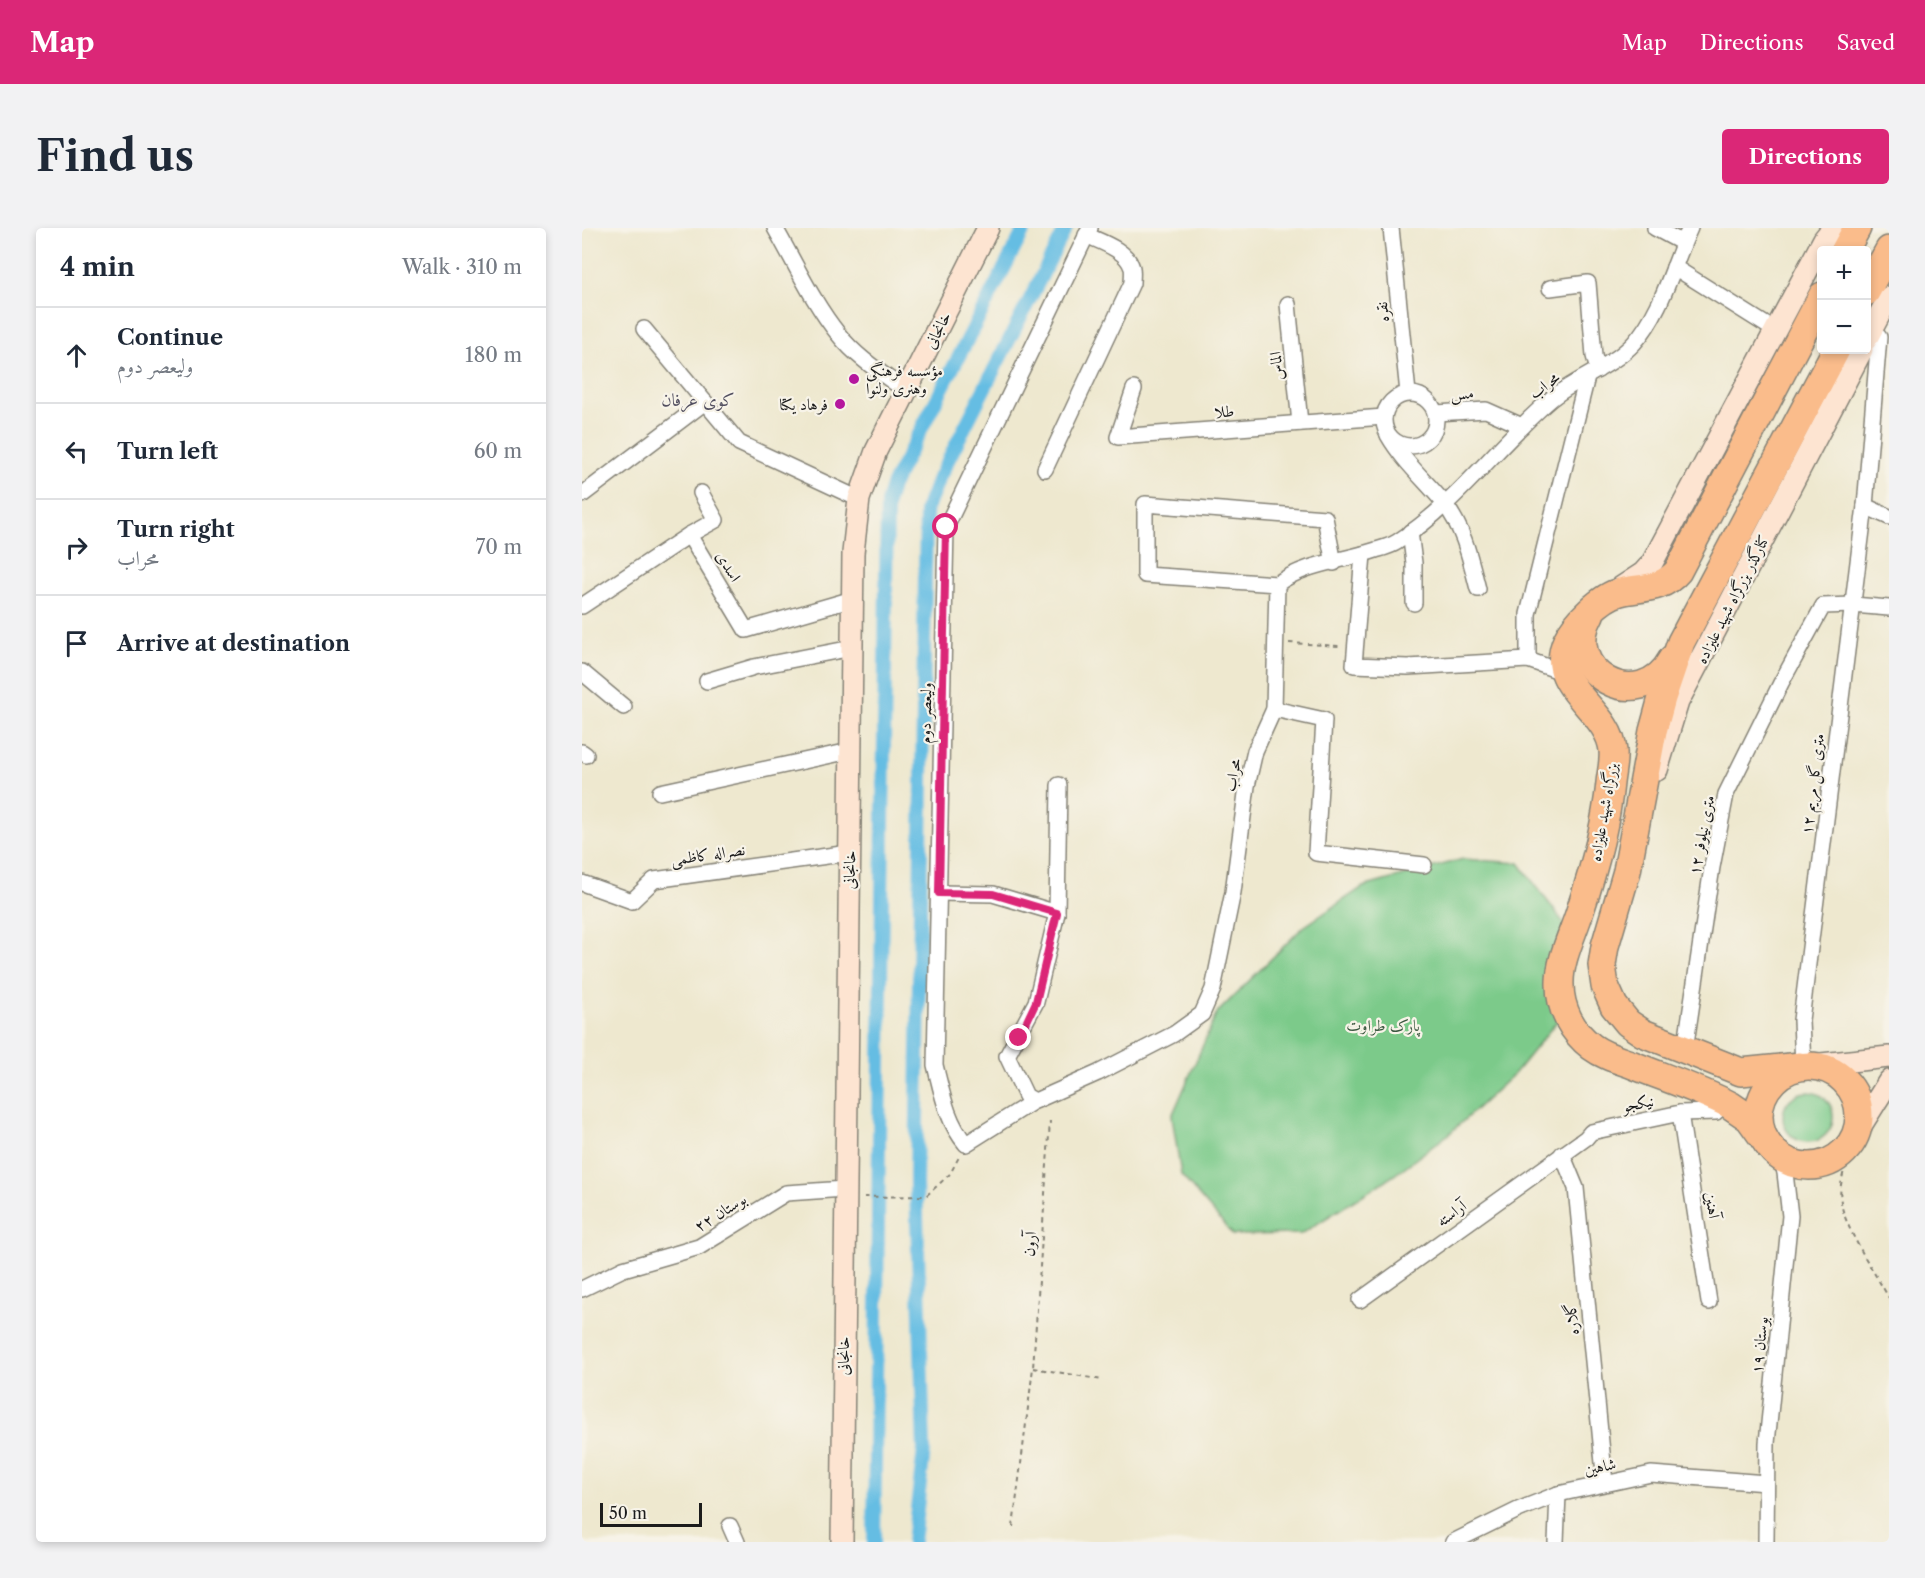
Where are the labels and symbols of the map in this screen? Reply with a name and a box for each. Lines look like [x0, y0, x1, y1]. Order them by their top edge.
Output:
street label: نقره [1371, 301, 1394, 323]
street label: خانجانی [919, 308, 955, 352]
street label: الماس [1265, 351, 1287, 381]
place label: مؤسسه فرهنگی وهنری ولنوا [866, 360, 943, 399]
street label: محراب [1525, 367, 1564, 404]
marker: مؤسسه فرهنگی وهنری ولنوا [847, 372, 861, 386]
street label: مس [1450, 382, 1474, 405]
district label: کوی عرفان [661, 389, 735, 413]
place label: فرهاد یکتا [779, 394, 828, 415]
marker: فرهاد یکتا [833, 397, 847, 411]
street label: طلا [1213, 400, 1235, 422]
route start [932, 513, 958, 539]
street label: کنارگذر بزرگراه شهید علیزاده [1690, 531, 1774, 667]
street label: اسدی [712, 547, 746, 585]
street label: ولیعصر دوم [914, 682, 941, 744]
street label: ۱۲ متری گل مریم [1796, 732, 1833, 836]
street label: محراب [1219, 756, 1246, 794]
street label: بزرگراه شهید علیزاده [1584, 761, 1623, 863]
street label: ۱۲ متری نیلوفر [1683, 793, 1720, 877]
street label: نصراله کاظمی [670, 839, 747, 871]
street label: خانجانی [839, 850, 859, 890]
park label: پارک طراوت [1346, 1015, 1421, 1037]
route end [1005, 1024, 1031, 1050]
street label: نیکجو [1618, 1090, 1656, 1117]
street label: بوستان ۲۲ [690, 1188, 750, 1237]
street label: آهنین [1701, 1190, 1725, 1221]
street label: آراسته [1432, 1194, 1471, 1231]
street label: آرون [1018, 1229, 1040, 1257]
street label: گلاره [1559, 1302, 1583, 1336]
street label: بوستان ۱۹ [1746, 1315, 1773, 1375]
street label: خانجانی [833, 1336, 853, 1376]
street label: شاهین [1582, 1453, 1618, 1479]
scale bar [600, 1500, 702, 1528]

